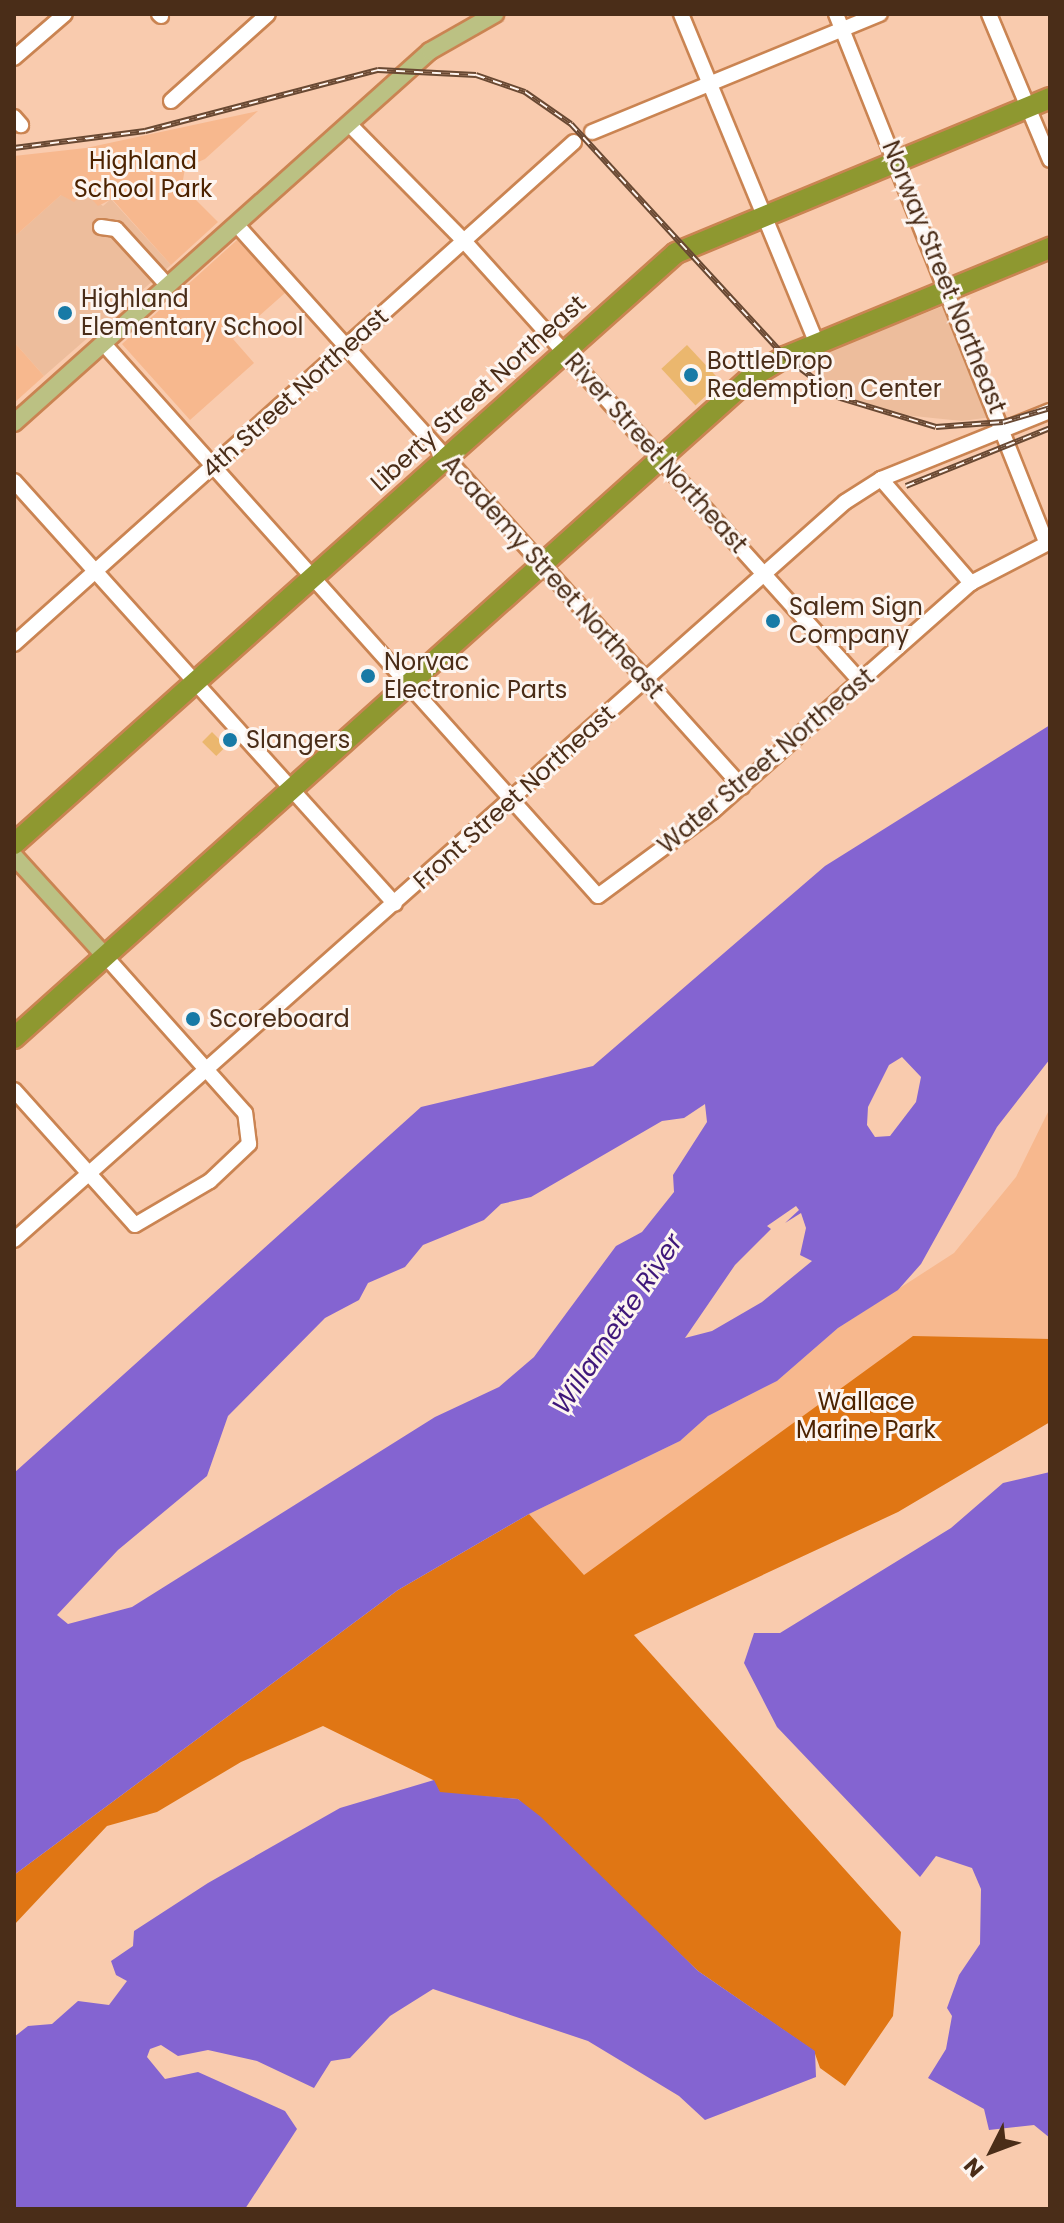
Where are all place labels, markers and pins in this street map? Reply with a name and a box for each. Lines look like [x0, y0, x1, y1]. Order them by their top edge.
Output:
place label: Highland Elementary School [81, 285, 304, 341]
marker: Highland Elementary School [56, 304, 74, 322]
place label: BottleDrop Redemption Center [707, 347, 942, 403]
marker: BottleDrop Redemption Center [682, 366, 700, 384]
place label: Salem Sign Company [789, 593, 923, 649]
marker: Salem Sign Company [764, 612, 782, 630]
place label: Norvac Electronic Parts [384, 648, 567, 704]
marker: Norvac Electronic Parts [359, 667, 377, 685]
place label: Slangers [246, 726, 350, 754]
marker: Slangers [221, 731, 239, 749]
place label: Scoreboard [209, 1005, 350, 1033]
marker: Scoreboard [184, 1010, 202, 1028]

